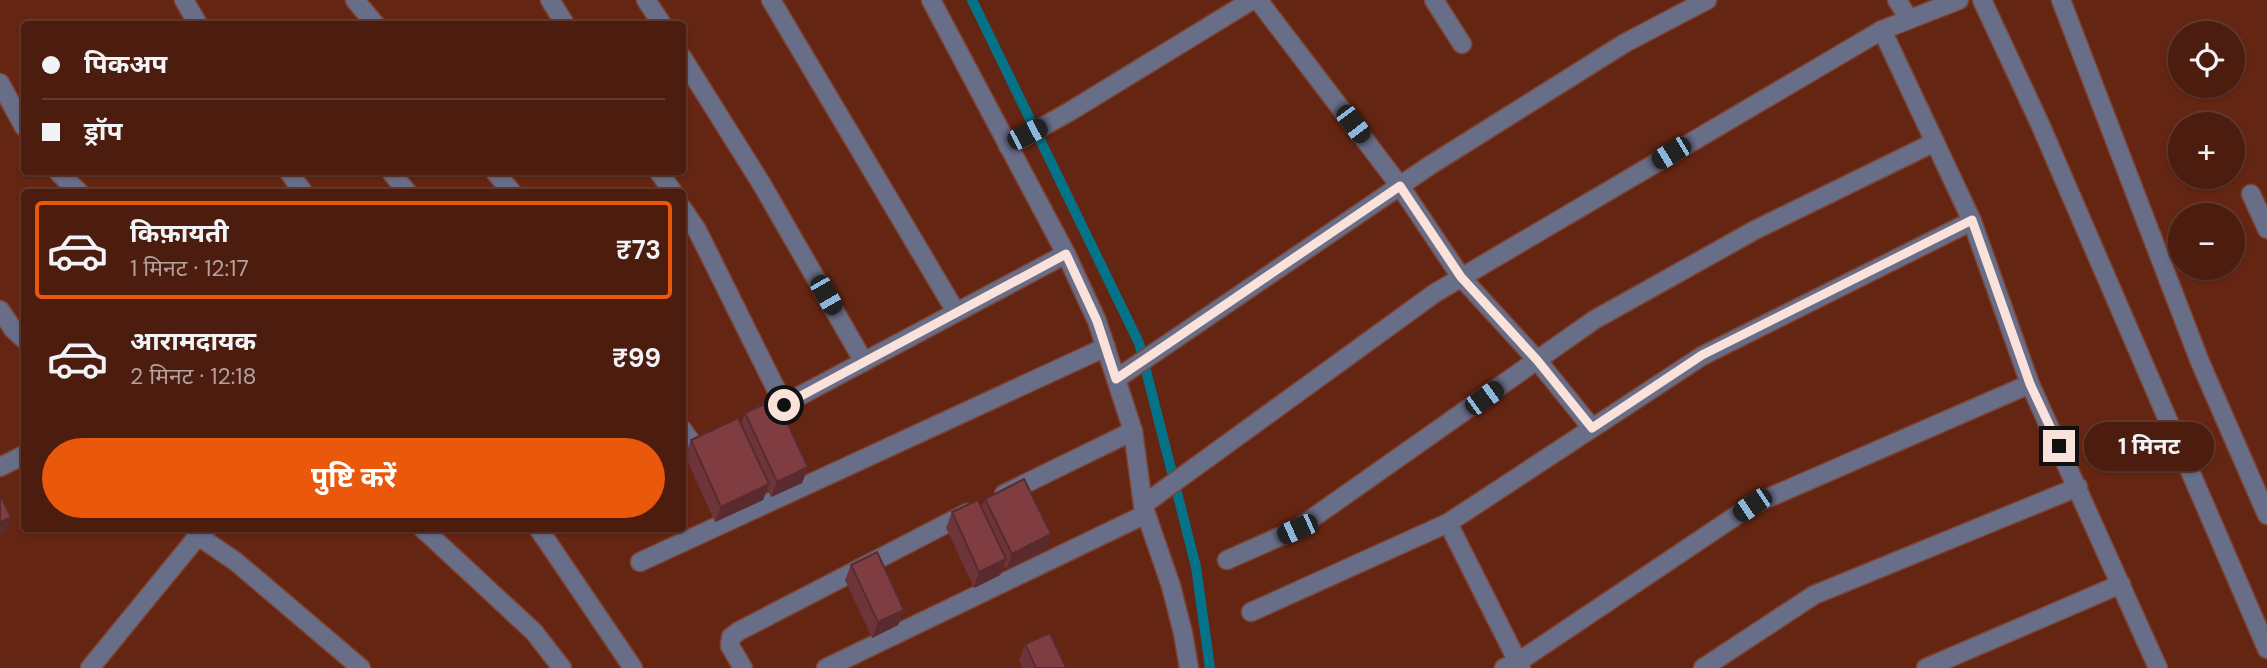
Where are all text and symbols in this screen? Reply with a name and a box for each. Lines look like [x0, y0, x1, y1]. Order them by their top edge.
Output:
map controls [2168, 21, 2245, 280]
button: locate [2168, 21, 2245, 98]
text: पिकअप [84, 47, 167, 81]
car [1332, 101, 1375, 147]
button: + [2168, 112, 2245, 189]
text: ड्रॉप [84, 114, 122, 148]
car [1004, 115, 1051, 153]
car [1648, 133, 1695, 173]
button: − [2168, 203, 2245, 280]
text: किफ़ायती [130, 216, 229, 250]
icon: car [46, 219, 109, 282]
text: ₹73 [616, 233, 661, 267]
text: 1 मिनट · 12:17 [130, 253, 249, 283]
car [807, 272, 846, 318]
text: आरामदायक [130, 324, 256, 358]
icon: car [46, 327, 109, 390]
text: ₹99 [612, 341, 661, 375]
text: 2 मिनट · 12:18 [130, 361, 256, 391]
car [1461, 377, 1508, 419]
route start [768, 389, 800, 421]
callout: 1 मिनट [2084, 422, 2213, 471]
route end [2043, 430, 2075, 462]
text: 1 मिनट [2118, 431, 2180, 461]
button: पुष्टि करें [42, 438, 665, 518]
car [1729, 485, 1776, 525]
car [1274, 511, 1321, 547]

